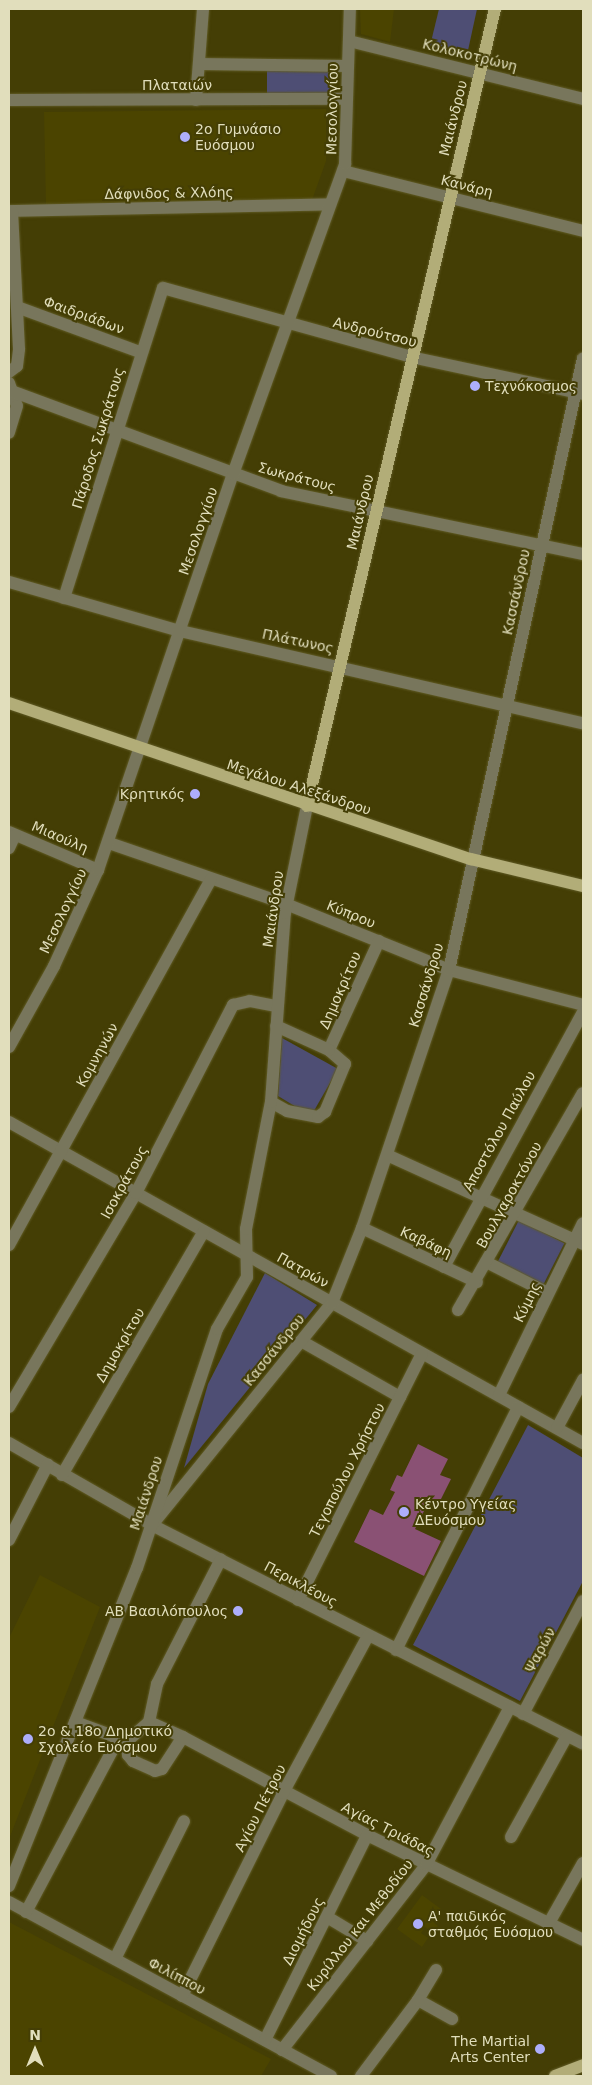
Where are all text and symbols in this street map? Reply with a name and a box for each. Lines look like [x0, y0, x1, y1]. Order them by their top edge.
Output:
street label: Κολοκοτρώνη [421, 35, 519, 75]
street label: Μεσολογγίου [323, 63, 341, 155]
street label: Πλαταιών [142, 77, 212, 93]
street label: Μαιάνδρου [436, 79, 470, 157]
place label: 2ο Γυμνάσιο Ευόσμου [195, 121, 281, 154]
marker: 2ο Γυμνάσιο Ευόσμου [179, 131, 191, 143]
street label: Κανάρη [439, 171, 495, 201]
street label: Δάφνιδος & Χλόης [104, 183, 234, 203]
street label: Φαιδριάδων [41, 293, 127, 337]
street label: Ανδρούτσου [331, 314, 419, 350]
street label: Πάροδος Σωκράτους [68, 365, 128, 511]
place label: Τεχνόκοσμος [485, 378, 577, 394]
marker: Τεχνόκοσμος [469, 380, 481, 392]
street label: Σωκράτους [256, 459, 338, 495]
street label: Μαιάνδρου [343, 472, 377, 552]
street label: Μεσολογγίου [175, 485, 221, 577]
street label: Κασσάνδρου [499, 548, 533, 636]
street label: Πλάτωνος [261, 625, 335, 657]
street label: Μεγάλου Αλεξάνδρου [225, 756, 373, 818]
place label: Κρητικός [120, 786, 185, 802]
marker: Κρητικός [189, 788, 201, 800]
street label: Μιαούλη [29, 818, 91, 856]
street label: Μεσολογγίου [36, 866, 90, 956]
street label: Μαιάνδρου [259, 870, 287, 948]
street label: Κύπρου [324, 897, 378, 931]
street label: Κασσάνδρου [405, 941, 447, 1029]
street label: Δημοκρίτου [315, 949, 365, 1031]
street label: Κομνηνών [73, 1020, 121, 1090]
street label: Αποστόλου Παύλου [459, 1068, 539, 1194]
street label: Βουλγαροκτόνου [473, 1139, 545, 1251]
street label: Ισοκράτους [97, 1142, 151, 1222]
street label: Καβάφη [398, 1223, 454, 1261]
street label: Πατρών [274, 1249, 332, 1291]
street label: Κύμης [510, 1279, 544, 1325]
street label: Δημοκρίτου [92, 1305, 148, 1385]
street label: Κασσάνδρου [240, 1311, 308, 1389]
street label: Τεγοπούλου Χρήστου [306, 1400, 388, 1540]
street label: Μαιάνδρου [126, 1454, 166, 1532]
place label: Κέντρο Υγείας ΔΕυόσμου [415, 1496, 516, 1528]
marker: Κέντρο Υγείας ΔΕυόσμου [397, 1505, 411, 1519]
street label: Περικλέους [261, 1558, 341, 1610]
place label: ΑΒ Βασιλόπουλος [105, 1603, 228, 1619]
marker: ΑΒ Βασιλόπουλος [232, 1605, 244, 1617]
street label: Ψαρών [521, 1625, 559, 1675]
place label: 2ο & 18ο Δημοτικό Σχολείο Ευόσμου [38, 1723, 172, 1755]
marker: 2ο & 18ο Δημοτικό Σχολείο Ευόσμου [22, 1733, 34, 1745]
street label: Αγίου Πέτρου [231, 1762, 289, 1854]
street label: Αγίας Τριάδας [339, 1798, 437, 1860]
street label: Κυρίλλου και Μεθοδίου [304, 1856, 416, 1994]
street label: Διομήδους [279, 1894, 327, 1968]
place label: Α' παιδικός σταθμός Ευόσμου [428, 1908, 553, 1940]
marker: Α' παιδικός σταθμός Ευόσμου [412, 1918, 424, 1930]
street label: Φιλίππου [146, 1954, 208, 1998]
north arrow [10, 2025, 60, 2075]
text: N [29, 2027, 41, 2043]
place label: The Martial Arts Center [450, 2033, 530, 2066]
marker: The Martial Arts Center [534, 2043, 546, 2055]

